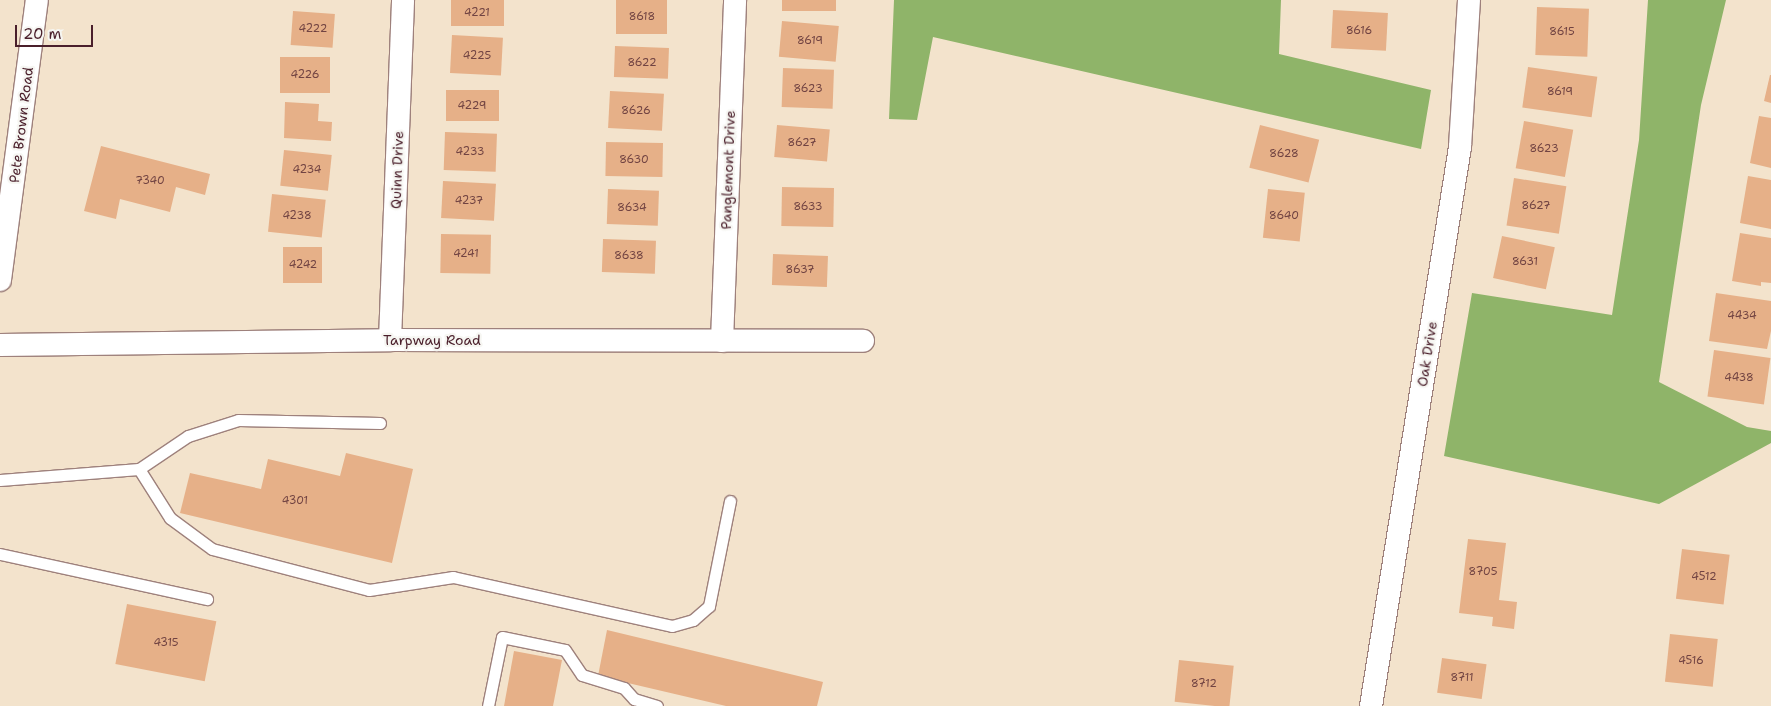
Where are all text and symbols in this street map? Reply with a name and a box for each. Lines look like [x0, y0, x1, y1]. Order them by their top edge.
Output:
house number: 4221 [464, 6, 490, 20]
house number: 8618 [629, 10, 655, 24]
scale bar [18, 15, 95, 47]
house number: 4222 [299, 22, 327, 36]
text: 20 m [23, 24, 62, 44]
house number: 8616 [1346, 24, 1372, 38]
house number: 8615 [1549, 25, 1575, 39]
house number: 8619 [797, 34, 823, 48]
house number: 4225 [463, 49, 491, 63]
house number: 8622 [627, 56, 657, 70]
street label: Pete Brown Road [6, 66, 36, 184]
house number: 4226 [291, 68, 319, 82]
house number: 8623 [793, 82, 823, 96]
house number: 8619 [1547, 85, 1573, 99]
house number: 4229 [458, 99, 486, 113]
house number: 8626 [621, 104, 651, 118]
street label: Panglemont Drive [718, 110, 738, 230]
street label: Quinn Drive [387, 131, 407, 209]
house number: 8627 [787, 136, 817, 150]
house number: 8623 [1529, 142, 1559, 156]
house number: 4233 [456, 145, 484, 159]
house number: 8628 [1269, 147, 1299, 161]
house number: 8630 [619, 153, 649, 167]
house number: 4234 [292, 163, 322, 177]
house number: 7340 [135, 174, 165, 188]
house number: 4237 [455, 194, 483, 208]
house number: 8627 [1521, 199, 1551, 213]
house number: 8633 [793, 200, 823, 214]
house number: 8634 [617, 201, 647, 215]
house number: 4238 [282, 209, 312, 223]
house number: 8640 [1269, 209, 1299, 223]
house number: 4241 [453, 247, 479, 261]
house number: 8638 [614, 249, 644, 263]
house number: 8631 [1512, 255, 1538, 269]
house number: 4242 [289, 258, 317, 272]
house number: 8637 [786, 263, 814, 277]
house number: 4434 [1727, 309, 1757, 323]
street label: Oak Drive [1414, 320, 1440, 388]
street label: Tarpway Road [383, 332, 481, 348]
house number: 4438 [1724, 371, 1754, 385]
house number: 4301 [282, 494, 308, 508]
house number: 8705 [1469, 565, 1497, 579]
house number: 4512 [1691, 570, 1717, 584]
house number: 4315 [153, 636, 179, 650]
house number: 4516 [1678, 654, 1704, 668]
house number: 8711 [1451, 671, 1473, 685]
house number: 8712 [1191, 677, 1217, 691]

